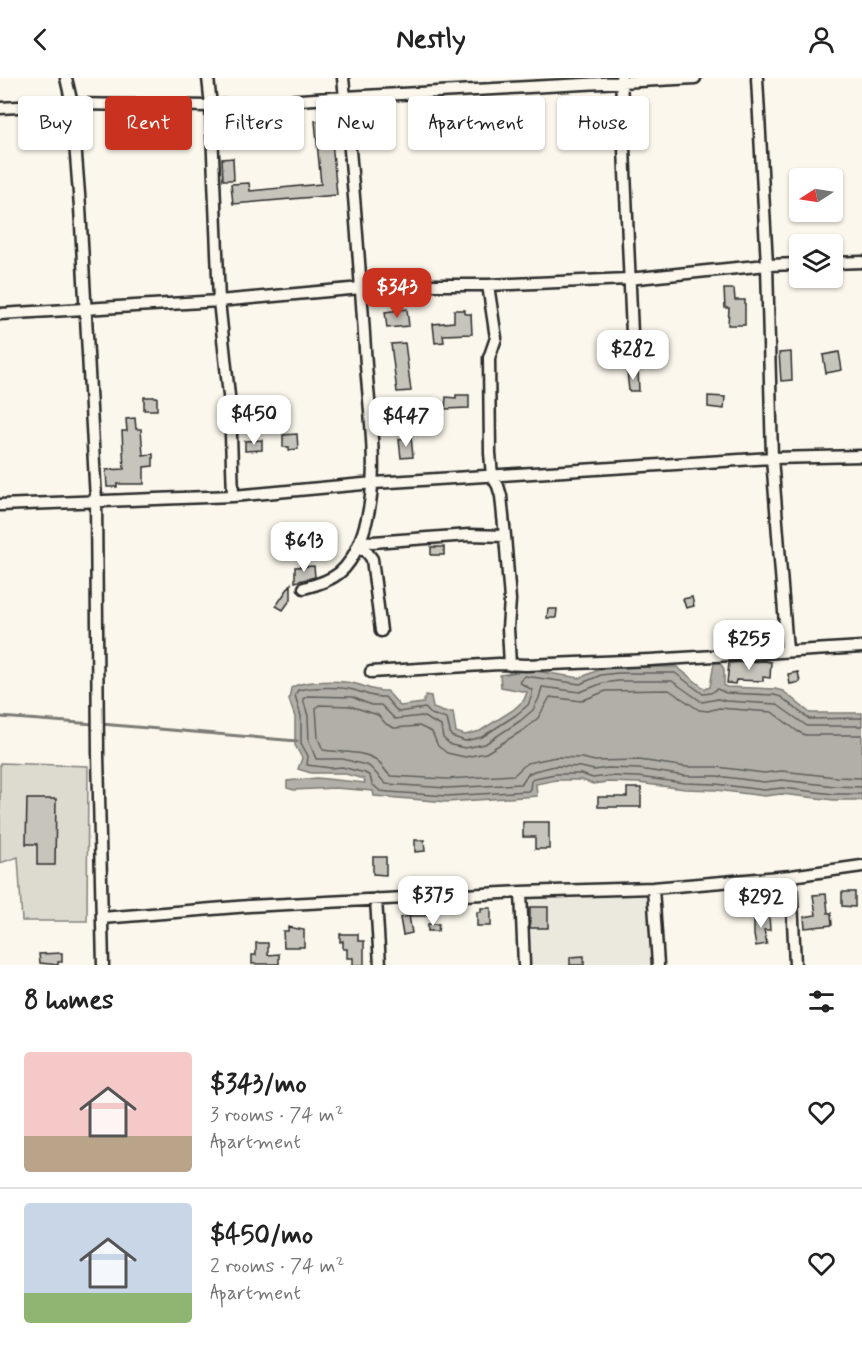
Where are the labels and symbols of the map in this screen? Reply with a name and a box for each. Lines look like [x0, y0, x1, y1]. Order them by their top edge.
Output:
north arrow [789, 168, 843, 222]
pin: $343 [361, 268, 433, 319]
pin: $282 [597, 330, 669, 381]
pin: $450 [218, 395, 290, 446]
pin: $447 [370, 397, 442, 448]
pin: $613 [268, 522, 340, 573]
pin: $255 [713, 620, 785, 671]
pin: $375 [397, 876, 469, 927]
pin: $292 [725, 878, 797, 929]

